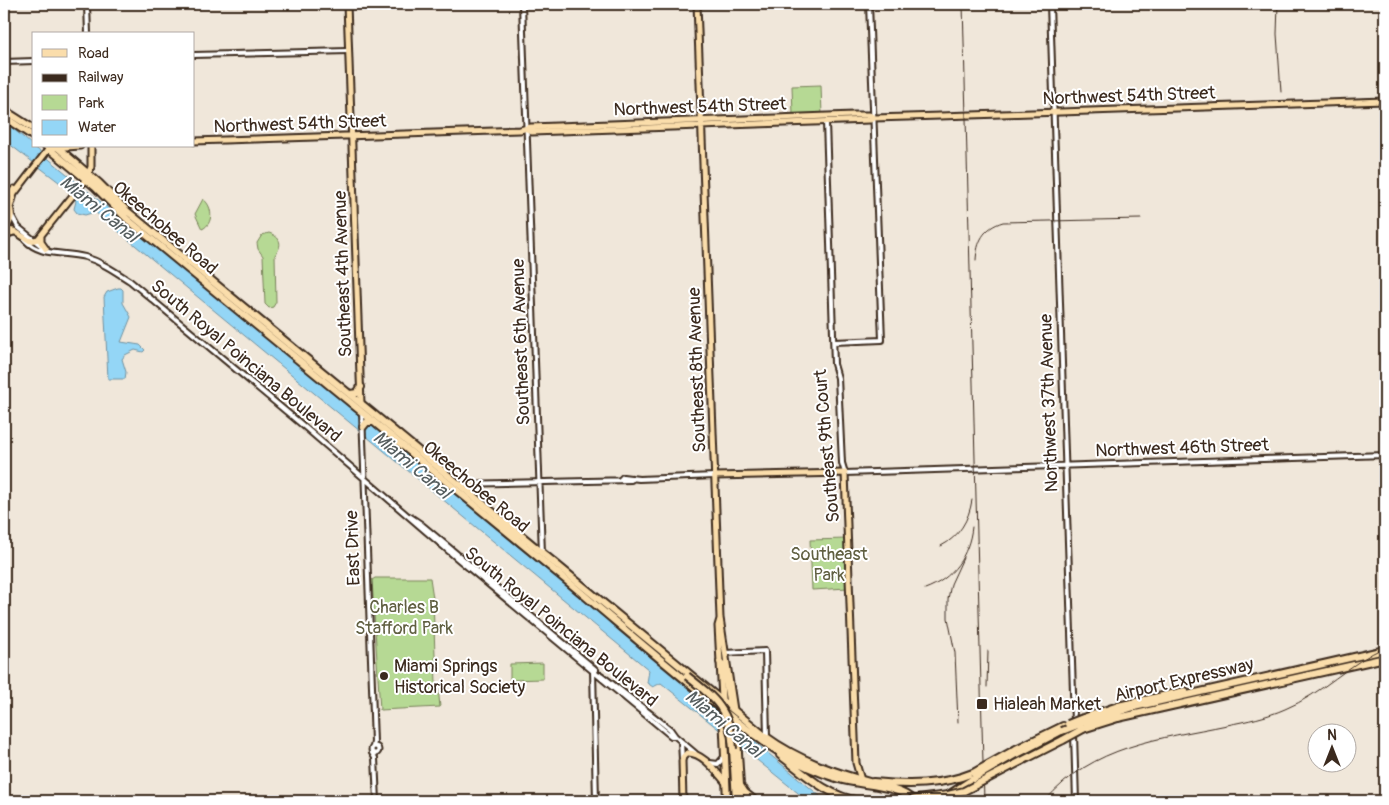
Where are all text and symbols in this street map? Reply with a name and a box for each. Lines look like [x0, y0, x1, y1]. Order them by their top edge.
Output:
legend [32, 32, 195, 148]
text: Road [78, 44, 109, 63]
text: Railway [78, 68, 124, 87]
street label: Northwest 54th Street [1042, 81, 1216, 111]
street label: Northwest 54th Street [613, 92, 787, 122]
text: Park [78, 94, 105, 113]
street label: Northwest 54th Street [213, 109, 387, 139]
text: Water [78, 118, 117, 137]
water label: Miami Canal [55, 170, 145, 250]
street label: Okeechobee Road [108, 176, 222, 280]
street label: Southeast 4th Avenue [329, 190, 357, 358]
street label: Southeast 6th Avenue [507, 258, 535, 426]
street label: South Royal Poinciana Boulevard [146, 274, 346, 448]
street label: Southeast 8th Avenue [683, 287, 711, 453]
street label: Northwest 37th Avenue [1034, 313, 1064, 493]
street label: Southeast 9th Court [809, 368, 845, 524]
water label: Miami Canal [368, 425, 458, 506]
street label: Northwest 46th Street [1095, 433, 1270, 463]
street label: Okeechobee Road [418, 436, 534, 538]
street label: East Drive [340, 510, 366, 586]
street label: South Royal Poinciana Boulevard [460, 542, 662, 712]
park label: Southeast Park [790, 543, 868, 587]
park label: Charles B Stafford Park [355, 596, 453, 640]
street label: Airport Expressway [1112, 653, 1256, 707]
place label: Miami Springs Historical Society [394, 655, 526, 699]
marker: Miami Springs Historical Society [378, 670, 390, 682]
water label: Miami Canal [680, 684, 770, 765]
place label: Hialeah Market [993, 693, 1102, 716]
marker: Hialeah Market [975, 697, 989, 711]
north arrow [1306, 722, 1356, 772]
text: N [1327, 727, 1337, 744]

